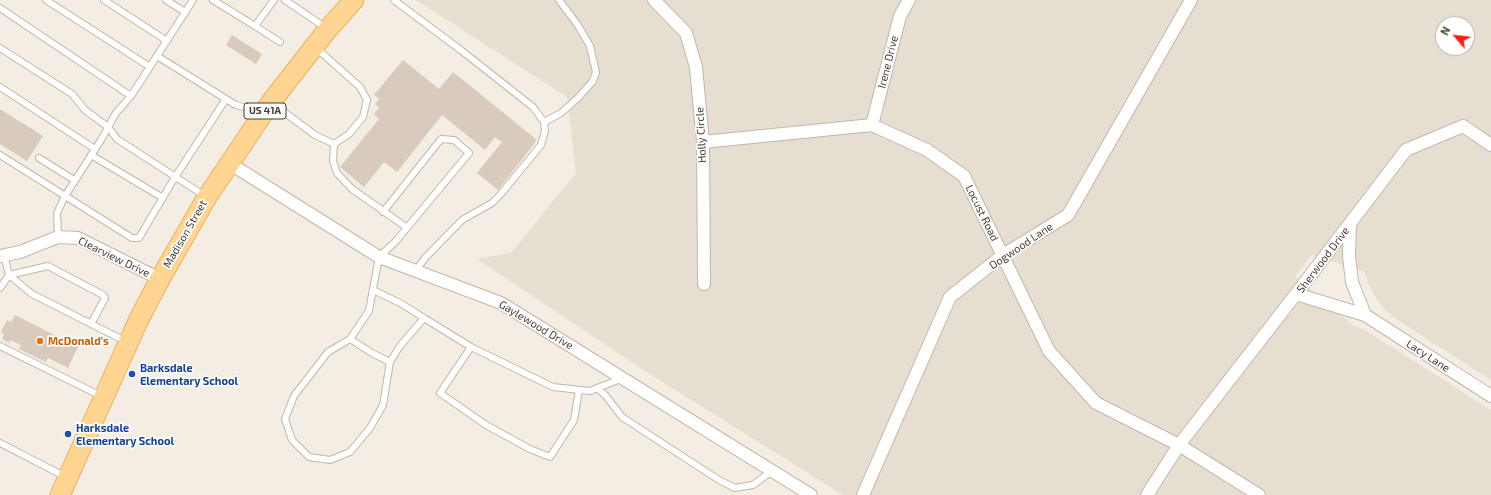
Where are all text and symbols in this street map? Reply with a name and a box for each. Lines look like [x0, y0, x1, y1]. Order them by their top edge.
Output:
north arrow [1435, 16, 1475, 56]
text: N [1437, 24, 1452, 37]
street label: Irene Drive [875, 34, 901, 90]
road number: US 41A [244, 103, 286, 119]
street label: Holly Circle [693, 107, 709, 163]
street label: Locust Road [963, 183, 1001, 243]
street label: Madison Street [160, 198, 210, 270]
street label: Dogwood Lane [987, 220, 1055, 272]
street label: Sherwood Drive [1294, 224, 1352, 296]
street label: Clearview Drive [76, 234, 152, 280]
street label: Gaylewood Drive [496, 298, 576, 352]
place label: McDonald's [48, 334, 109, 348]
marker: McDonald's [35, 336, 45, 346]
street label: Lacy Lane [1404, 337, 1452, 375]
place label: Barksdale Elementary School [140, 361, 238, 387]
marker: Barksdale Elementary School [127, 369, 137, 379]
place label: Harksdale Elementary School [76, 421, 174, 447]
marker: Harksdale Elementary School [63, 429, 73, 439]

